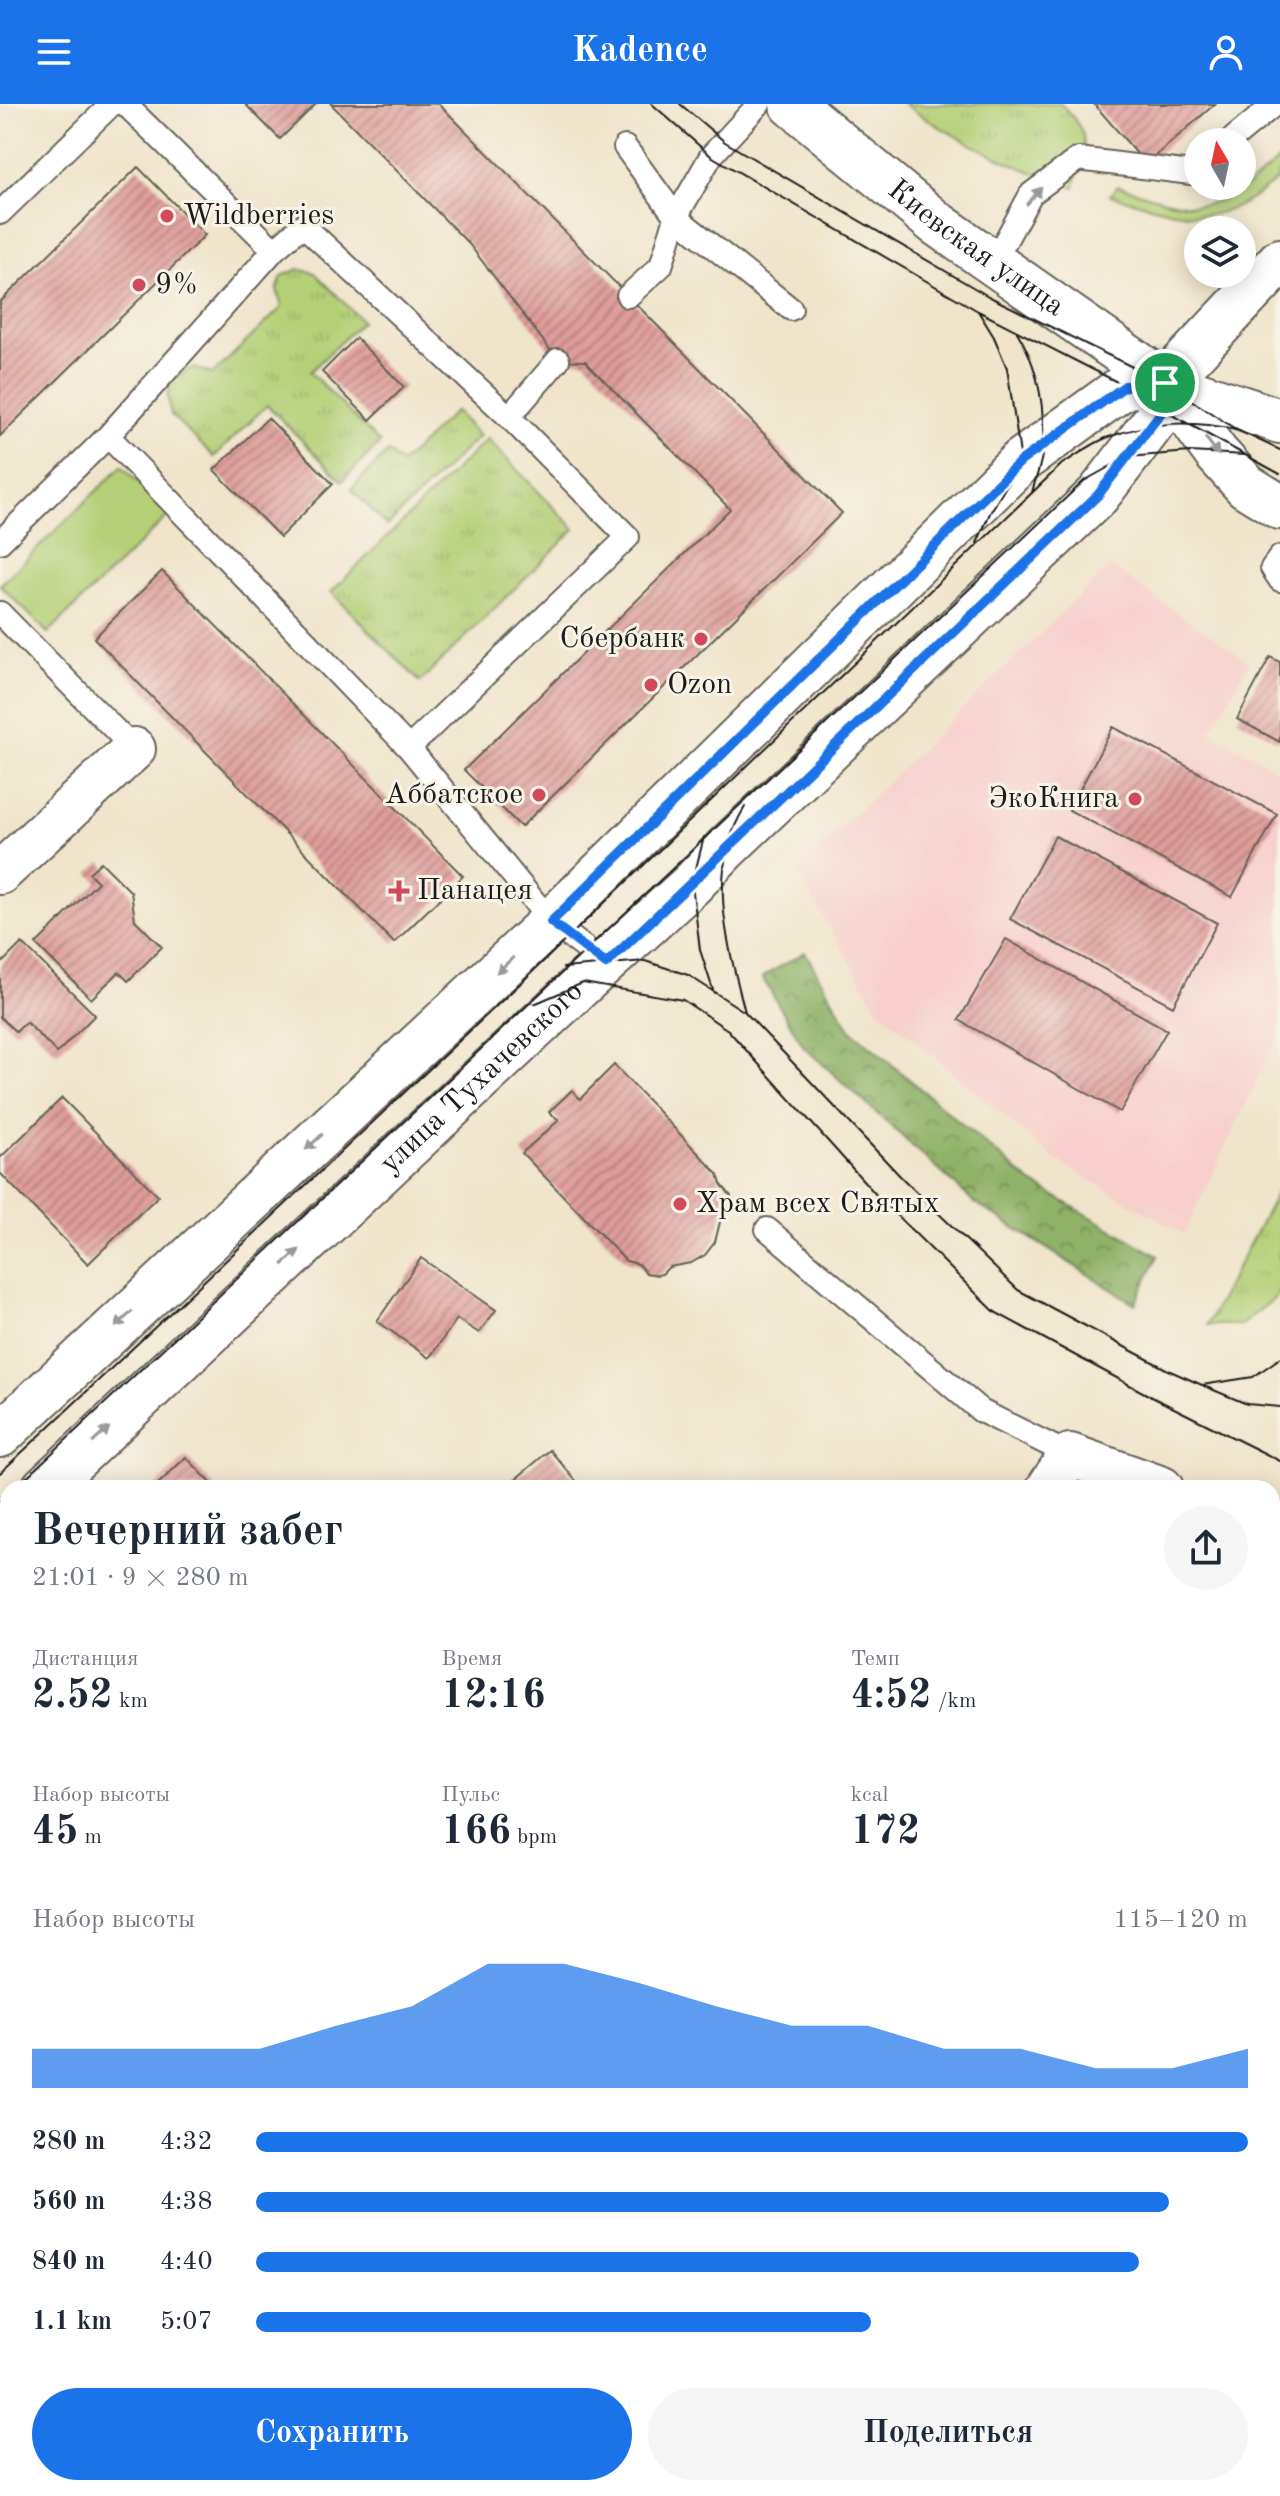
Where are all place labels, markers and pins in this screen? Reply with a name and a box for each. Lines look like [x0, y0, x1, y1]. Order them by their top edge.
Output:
place label: Wildberries [183, 201, 334, 231]
marker: Wildberries [158, 207, 176, 225]
place label: 9% [155, 270, 198, 300]
marker: 9% [130, 276, 148, 294]
pin [1131, 349, 1199, 417]
place label: Сбербанк [559, 624, 685, 654]
marker: Сбербанк [692, 630, 710, 648]
place label: Ozon [667, 670, 732, 700]
marker: Ozon [642, 676, 660, 694]
place label: Аббатское [385, 780, 523, 810]
place label: ЭкоКнига [989, 784, 1119, 814]
marker: Аббатское [530, 786, 548, 804]
marker: ЭкоКнига [1126, 790, 1144, 808]
place label: Панацея [417, 876, 533, 906]
marker: Панацея [388, 880, 410, 902]
place label: Храм всех Святых [696, 1189, 939, 1219]
marker: Храм всех Святых [671, 1195, 689, 1213]

